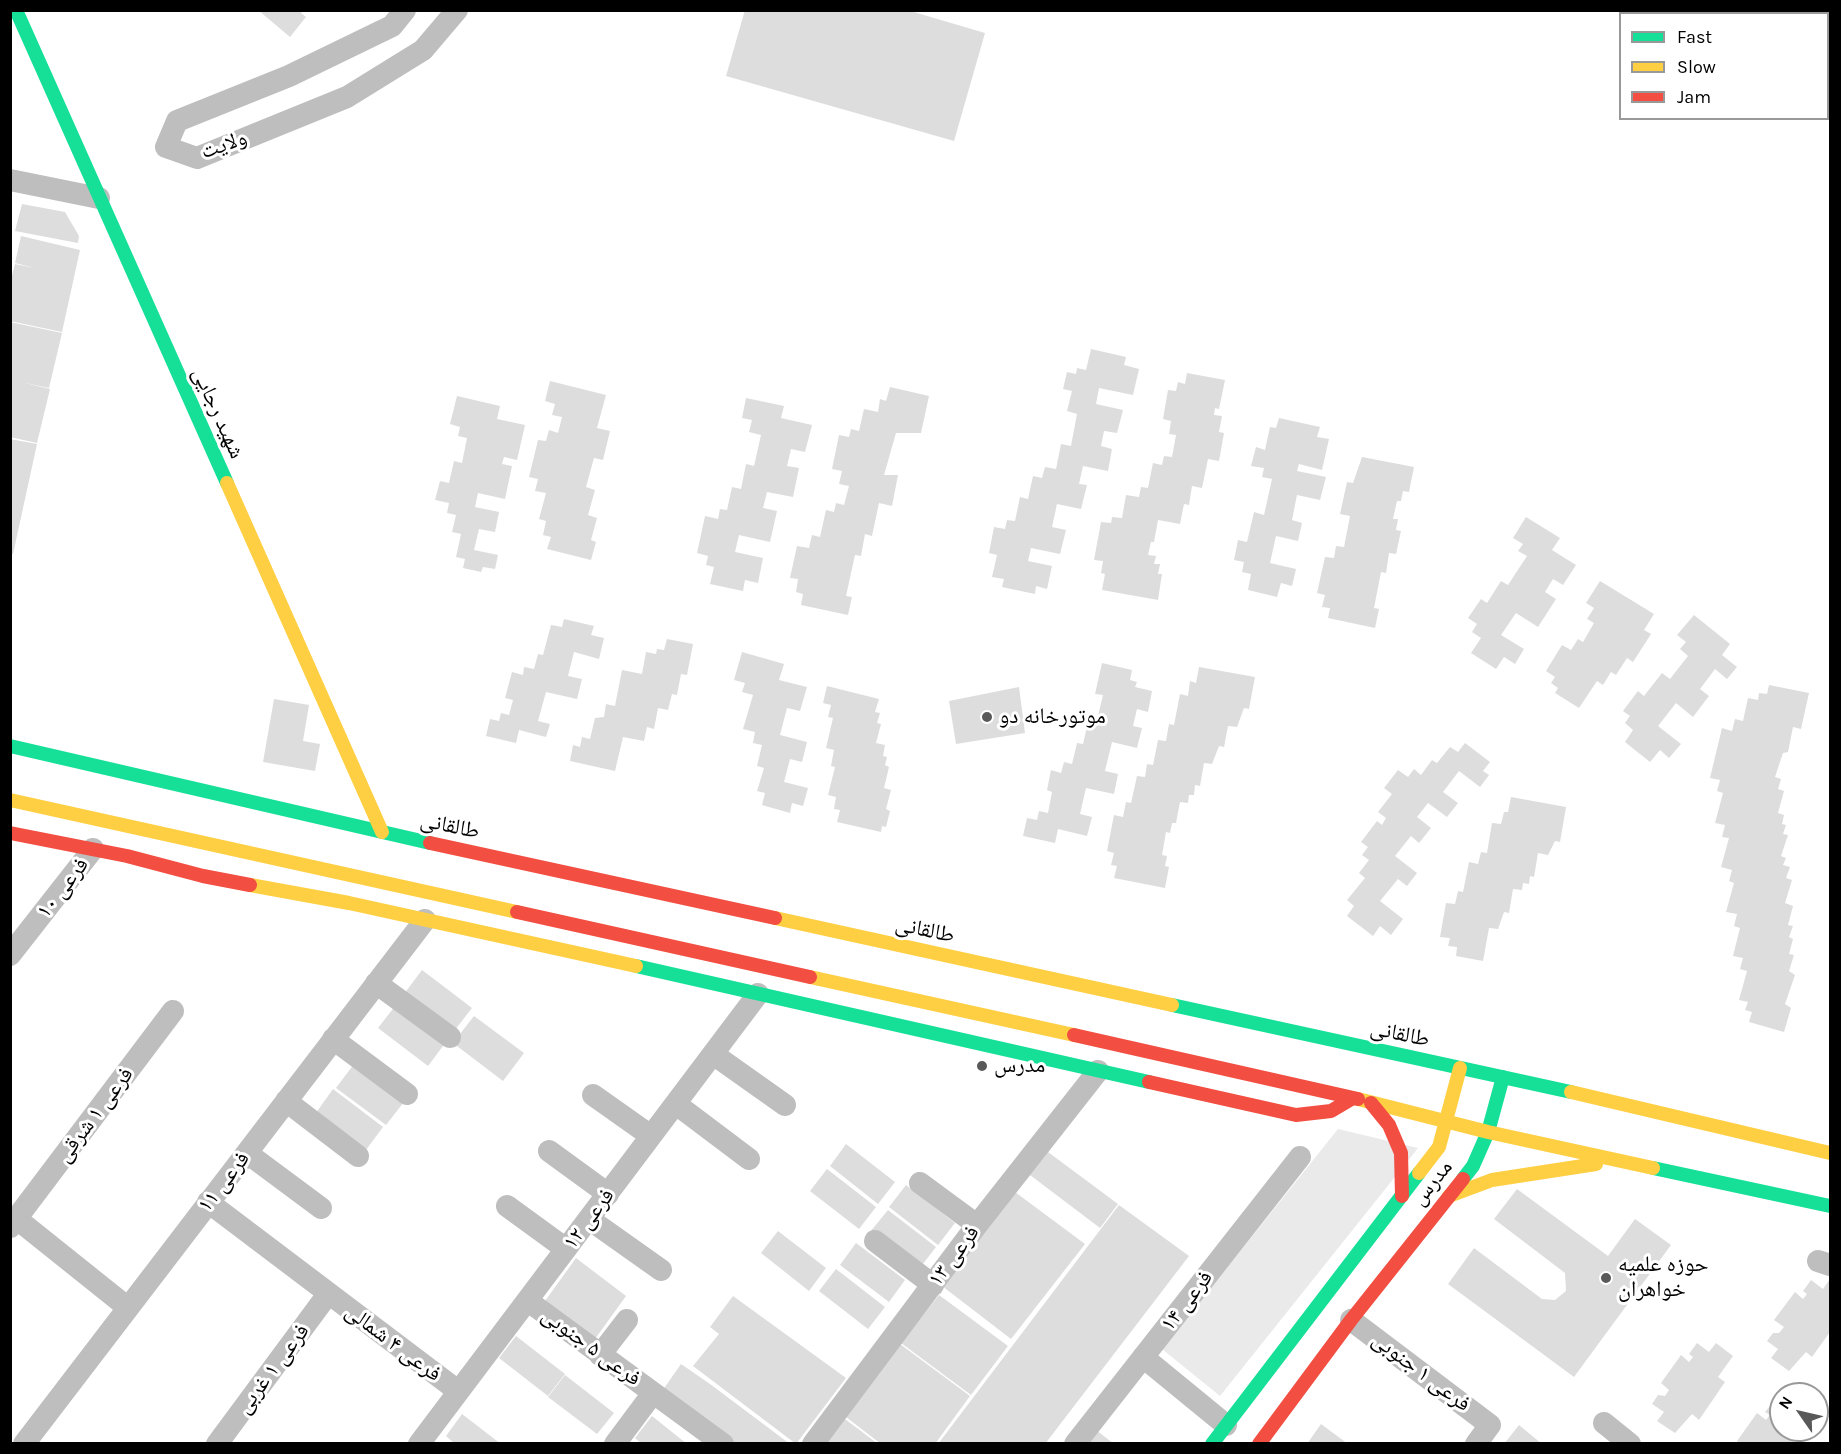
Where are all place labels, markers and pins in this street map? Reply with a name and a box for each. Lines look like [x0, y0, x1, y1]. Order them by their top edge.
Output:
place label: موتورخانه دو [999, 704, 1106, 730]
marker: موتورخانه دو [980, 710, 994, 724]
place label: مدرس [994, 1053, 1045, 1079]
marker: مدرس [975, 1059, 989, 1073]
place label: حوزه علمیه خواهران [1618, 1252, 1708, 1304]
marker: حوزه علمیه خواهران [1599, 1271, 1613, 1285]

